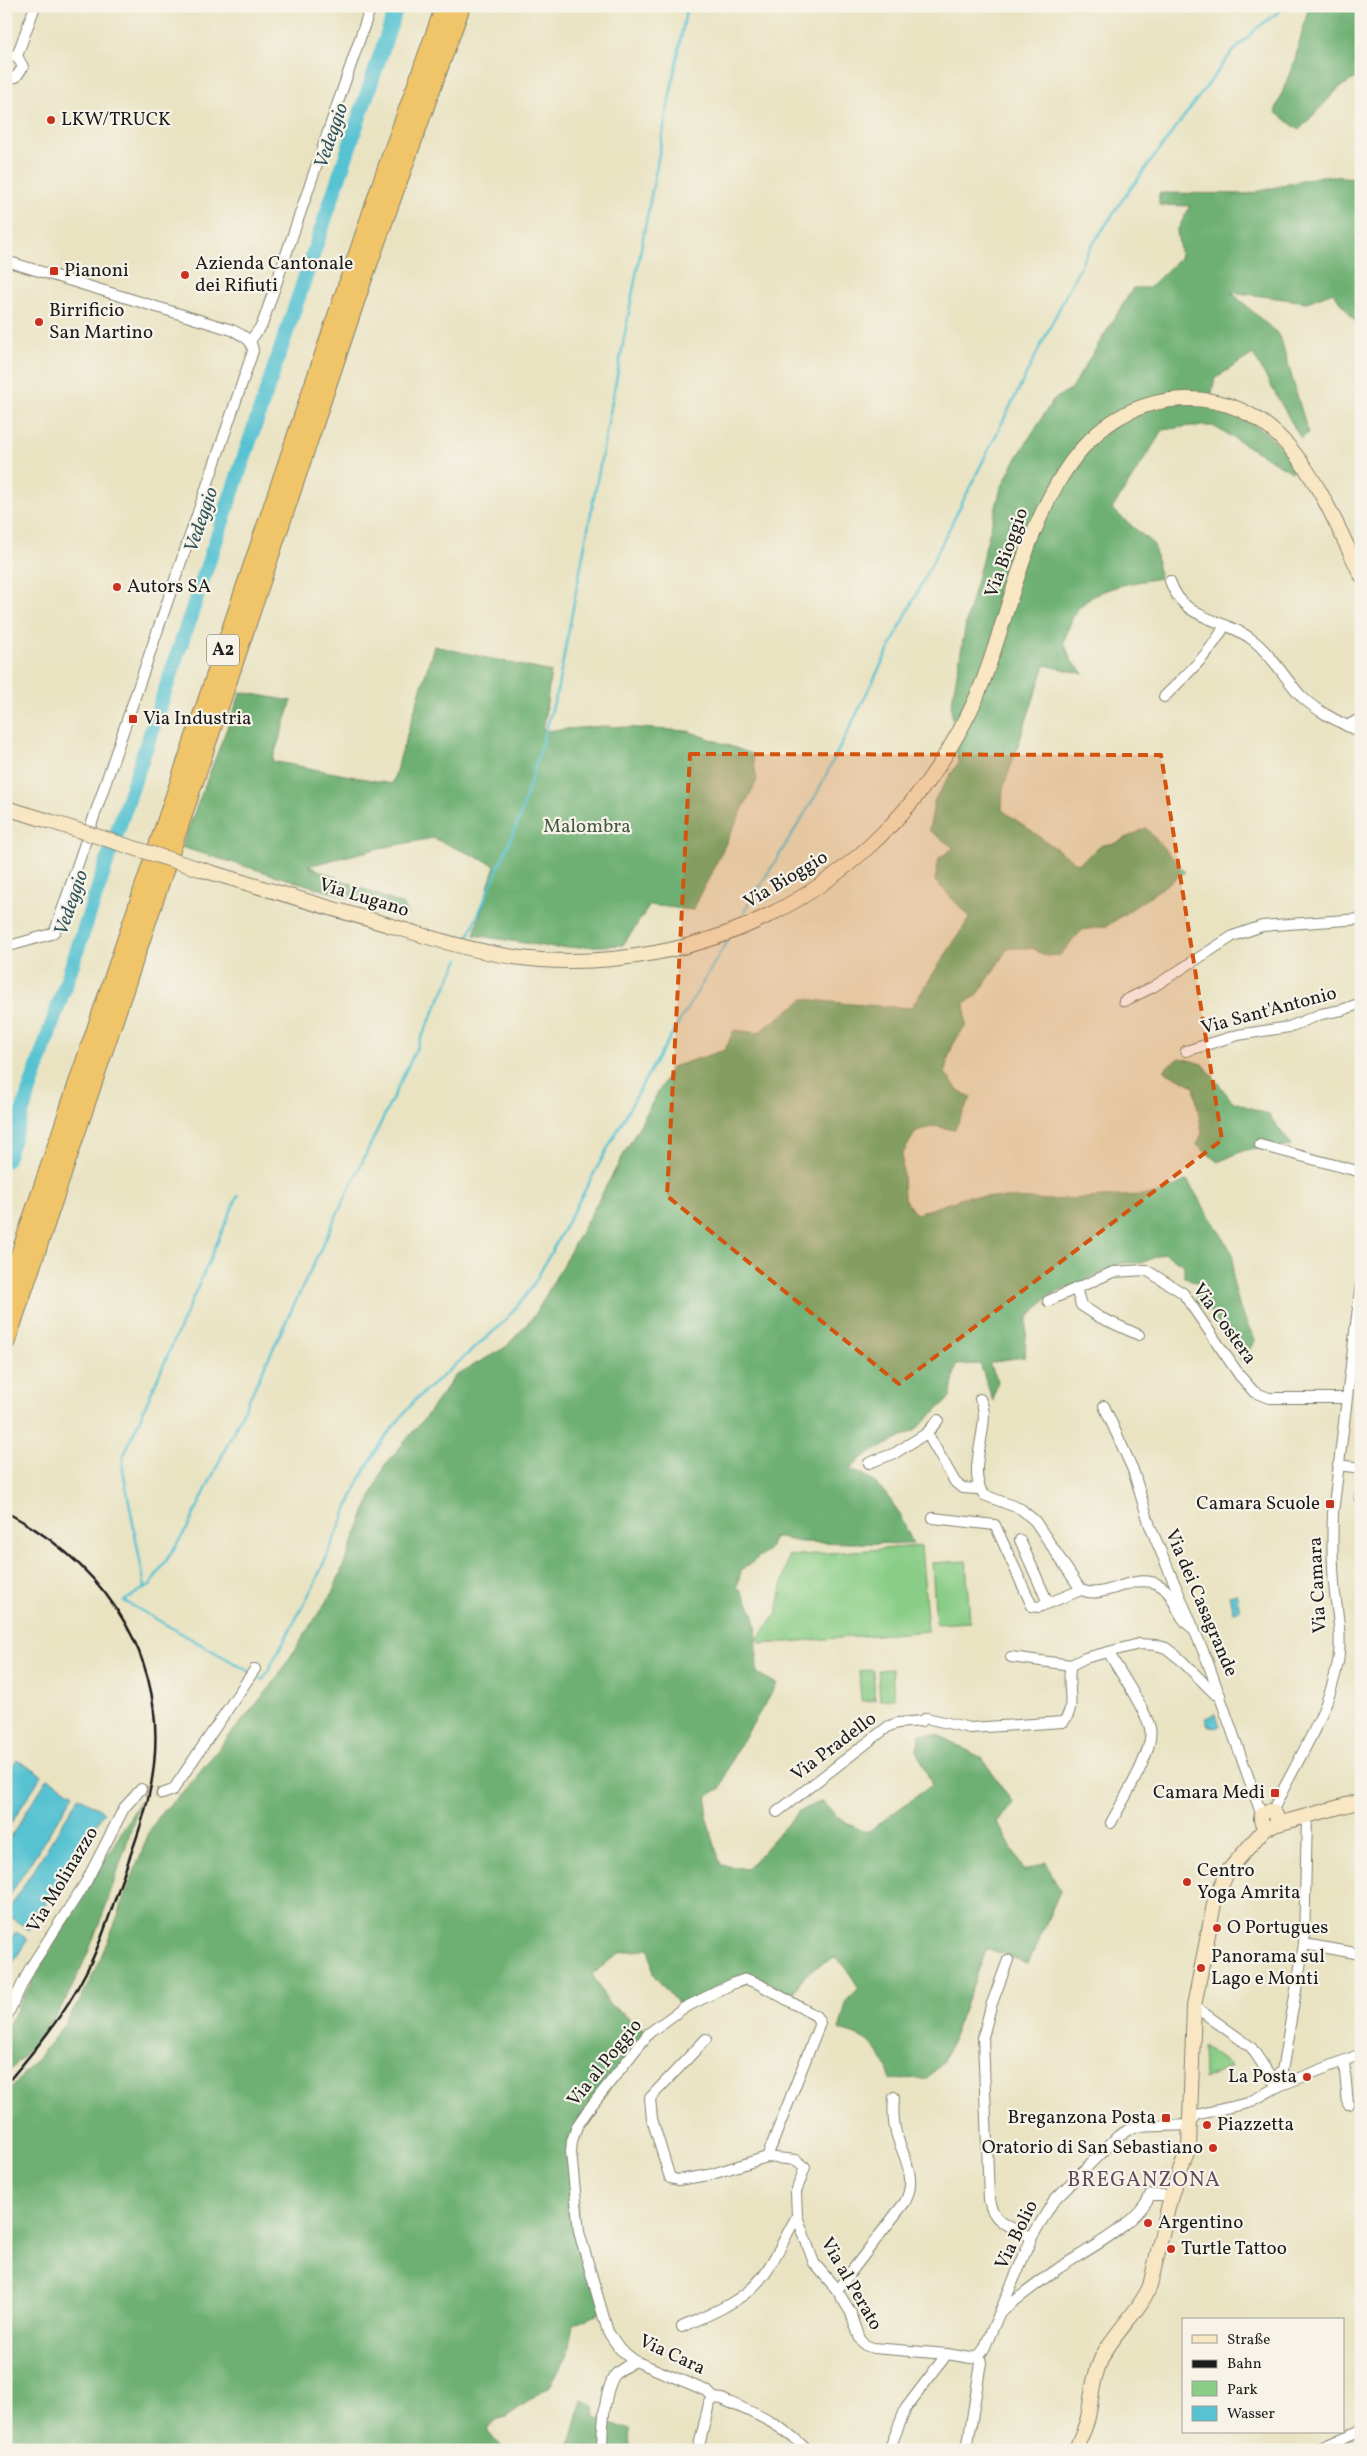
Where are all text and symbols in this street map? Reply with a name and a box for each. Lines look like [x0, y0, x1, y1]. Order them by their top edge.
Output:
water label: Vedeggio [308, 99, 356, 173]
place label: LKW/TRUCK [61, 107, 171, 133]
marker: LKW/TRUCK [45, 114, 57, 126]
place label: Azienda Cantonale dei Rifiuti [195, 251, 353, 299]
place label: Pianoni [64, 258, 129, 284]
marker: Pianoni [48, 265, 60, 277]
marker: Azienda Cantonale dei Rifiuti [179, 269, 191, 281]
place label: Birrificio San Martino [49, 298, 153, 346]
marker: Birrificio San Martino [33, 316, 45, 328]
water label: Vedeggio [178, 483, 226, 557]
street label: Via Bioggio [979, 504, 1035, 602]
place label: Autors SA [127, 574, 211, 600]
marker: Autors SA [111, 581, 123, 593]
road number: A2 [207, 634, 239, 666]
place label: Via Industria [143, 706, 252, 732]
marker: Via Industria [127, 713, 139, 725]
park label: Malombra [543, 814, 631, 840]
street label: Via Bioggio [739, 845, 833, 915]
water label: Vedeggio [48, 866, 96, 940]
street label: Via Lugano [316, 872, 412, 924]
street label: Via Sant'Antonio [1198, 980, 1340, 1042]
street label: Via Costera [1186, 1278, 1262, 1370]
place label: Camara Scuole [1196, 1491, 1320, 1517]
marker: Camara Scuole [1324, 1498, 1336, 1510]
street label: Via dei Casagrande [1158, 1525, 1244, 1681]
street label: Via Camara [1302, 1536, 1334, 1634]
street label: Via Pradello [786, 1706, 882, 1788]
place label: Camara Medi [1153, 1780, 1265, 1806]
marker: Camara Medi [1269, 1787, 1281, 1799]
street label: Via Molinazzo [21, 1822, 105, 1938]
place label: Centro Yoga Amrita [1197, 1858, 1300, 1906]
marker: Centro Yoga Amrita [1181, 1876, 1193, 1888]
place label: O Portugues [1227, 1915, 1328, 1941]
marker: O Portugues [1211, 1922, 1223, 1934]
place label: Panorama sul Lago e Monti [1211, 1944, 1325, 1992]
marker: Panorama sul Lago e Monti [1195, 1962, 1207, 1974]
street label: Via al Poggio [562, 2014, 648, 2112]
place label: La Posta [1228, 2064, 1297, 2090]
marker: La Posta [1301, 2071, 1313, 2083]
place label: Breganzona Posta [1007, 2105, 1156, 2131]
marker: Breganzona Posta [1160, 2112, 1172, 2124]
place label: Piazzetta [1217, 2112, 1294, 2138]
marker: Piazzetta [1201, 2119, 1213, 2131]
place label: Oratorio di San Sebastiano [982, 2135, 1203, 2161]
marker: Oratorio di San Sebastiano [1207, 2142, 1219, 2154]
district label: BREGANZONA [1067, 2166, 1221, 2195]
street label: Via Bolio [989, 2196, 1045, 2274]
place label: Argentino [1158, 2210, 1243, 2236]
marker: Argentino [1142, 2217, 1154, 2229]
street label: Via al Perato [814, 2233, 888, 2335]
place label: Turtle Tattoo [1181, 2236, 1287, 2262]
marker: Turtle Tattoo [1165, 2243, 1177, 2255]
legend [1182, 2318, 1344, 2434]
street label: Via Cara [635, 2328, 709, 2382]
text: Straße [1227, 2330, 1270, 2351]
text: Bahn [1227, 2354, 1262, 2375]
text: Park [1227, 2380, 1258, 2401]
text: Wasser [1227, 2404, 1275, 2425]

